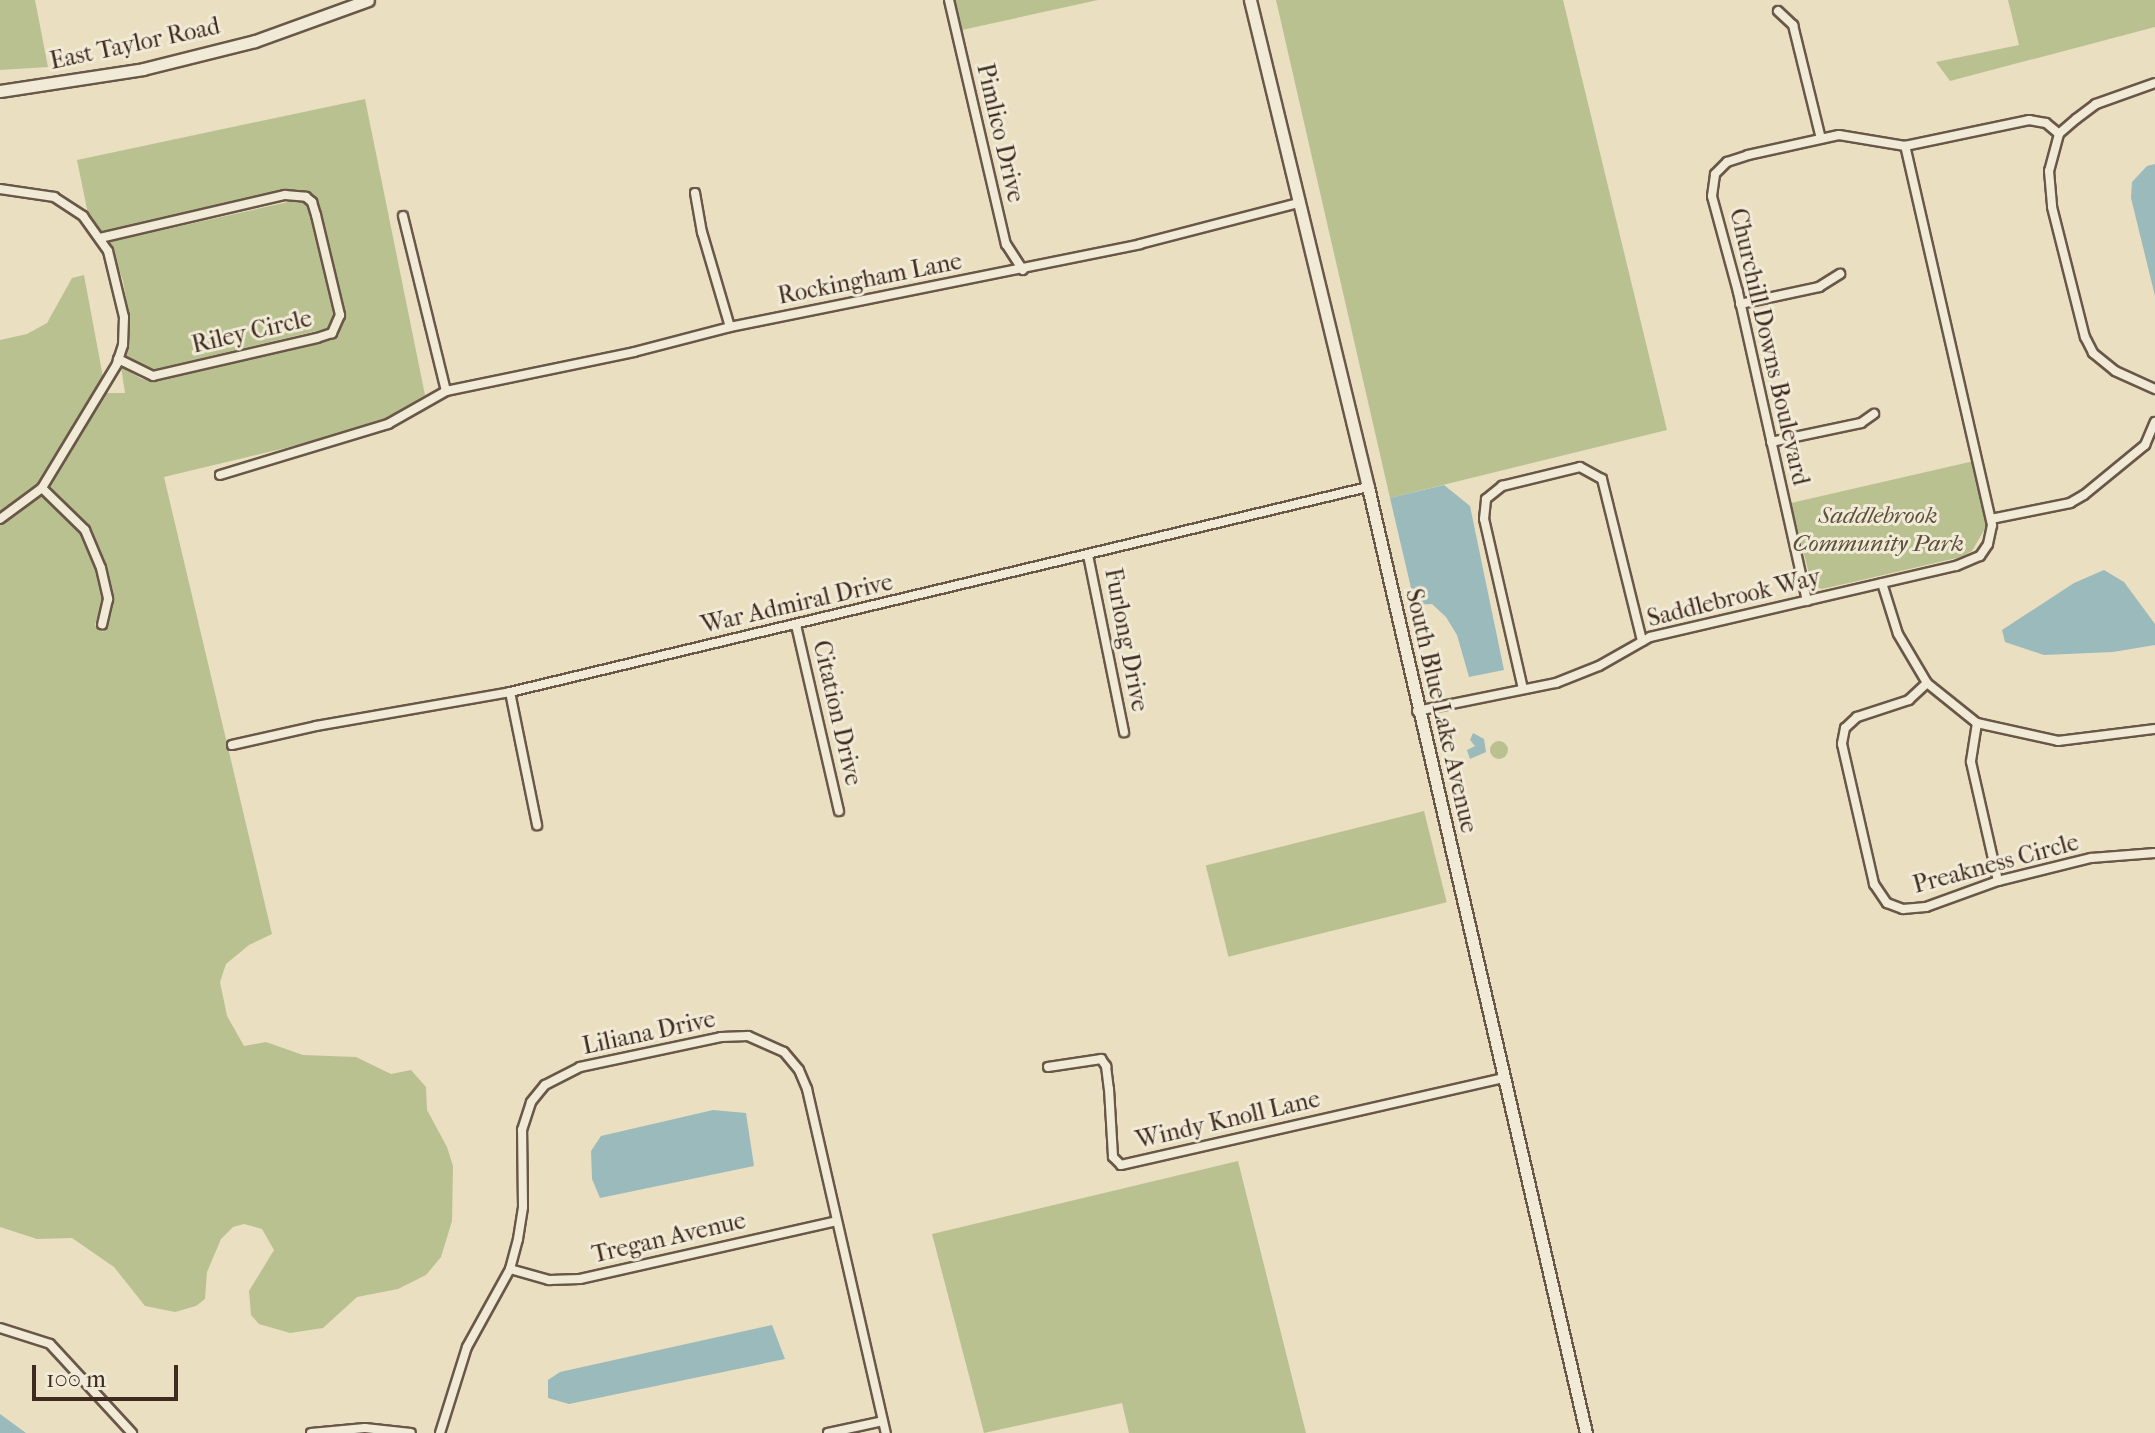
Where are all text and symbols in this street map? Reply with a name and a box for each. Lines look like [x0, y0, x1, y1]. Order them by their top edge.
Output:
street label: East Taylor Road [47, 12, 223, 76]
street label: Pimlico Drive [970, 61, 1030, 205]
street label: Churchill Downs Boulevard [1723, 206, 1815, 488]
street label: Rockingham Lane [775, 247, 965, 311]
street label: Riley Circle [189, 304, 315, 360]
park label: Saddlebrook Community Park [1792, 502, 1964, 558]
street label: Saddlebrook Way [1644, 563, 1824, 633]
street label: Furlong Drive [1098, 566, 1154, 714]
street label: War Admiral Drive [698, 568, 896, 640]
street label: South Blue Lake Avenue [1399, 586, 1483, 836]
street label: Citation Drive [806, 638, 868, 788]
street label: Preakness Circle [1910, 828, 2082, 900]
street label: Liliana Drive [580, 1005, 718, 1061]
street label: Windy Knoll Lane [1133, 1085, 1323, 1155]
street label: Tregan Avenue [589, 1206, 749, 1270]
scale bar [36, 1349, 182, 1399]
text: 100 m [46, 1365, 106, 1393]

